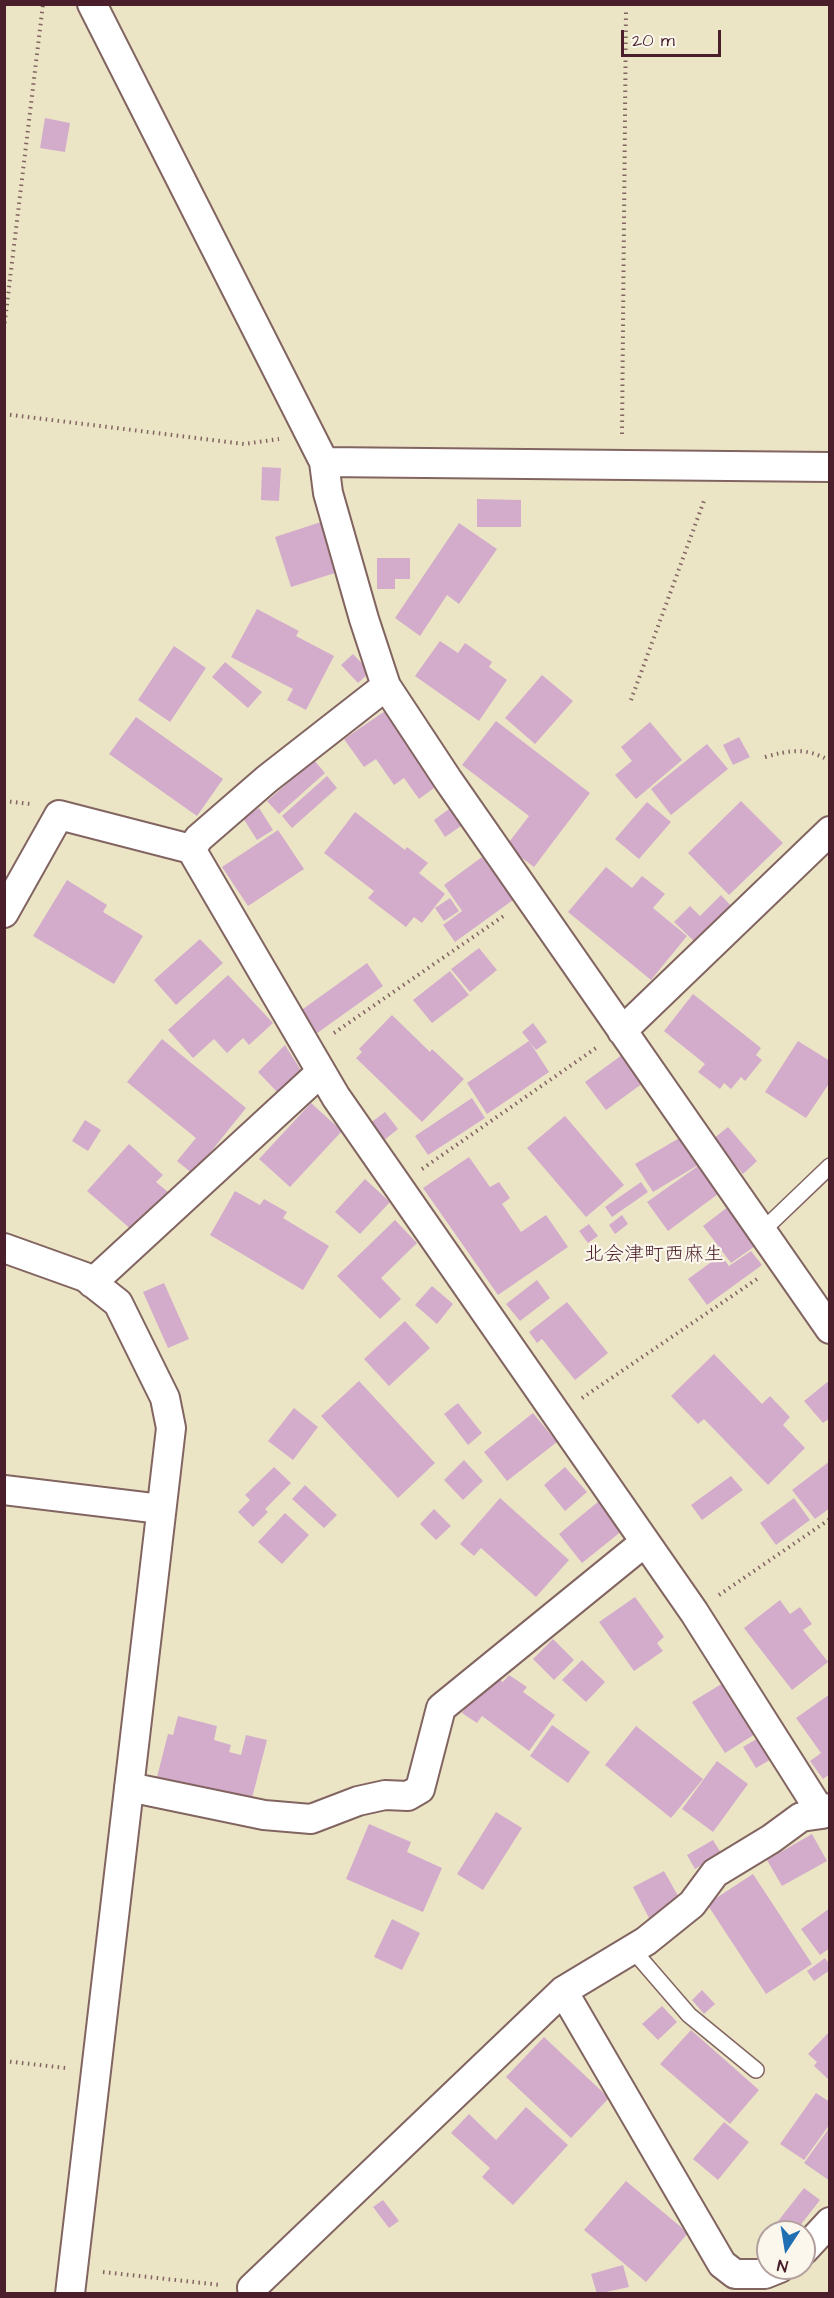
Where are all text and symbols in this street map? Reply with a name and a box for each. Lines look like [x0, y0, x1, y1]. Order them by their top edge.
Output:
scale bar [624, 18, 724, 56]
text: 20 m [632, 28, 675, 53]
district label: 北会津町西麻生 [584, 1244, 724, 1268]
north arrow [756, 2220, 816, 2280]
text: N [775, 2254, 790, 2277]

